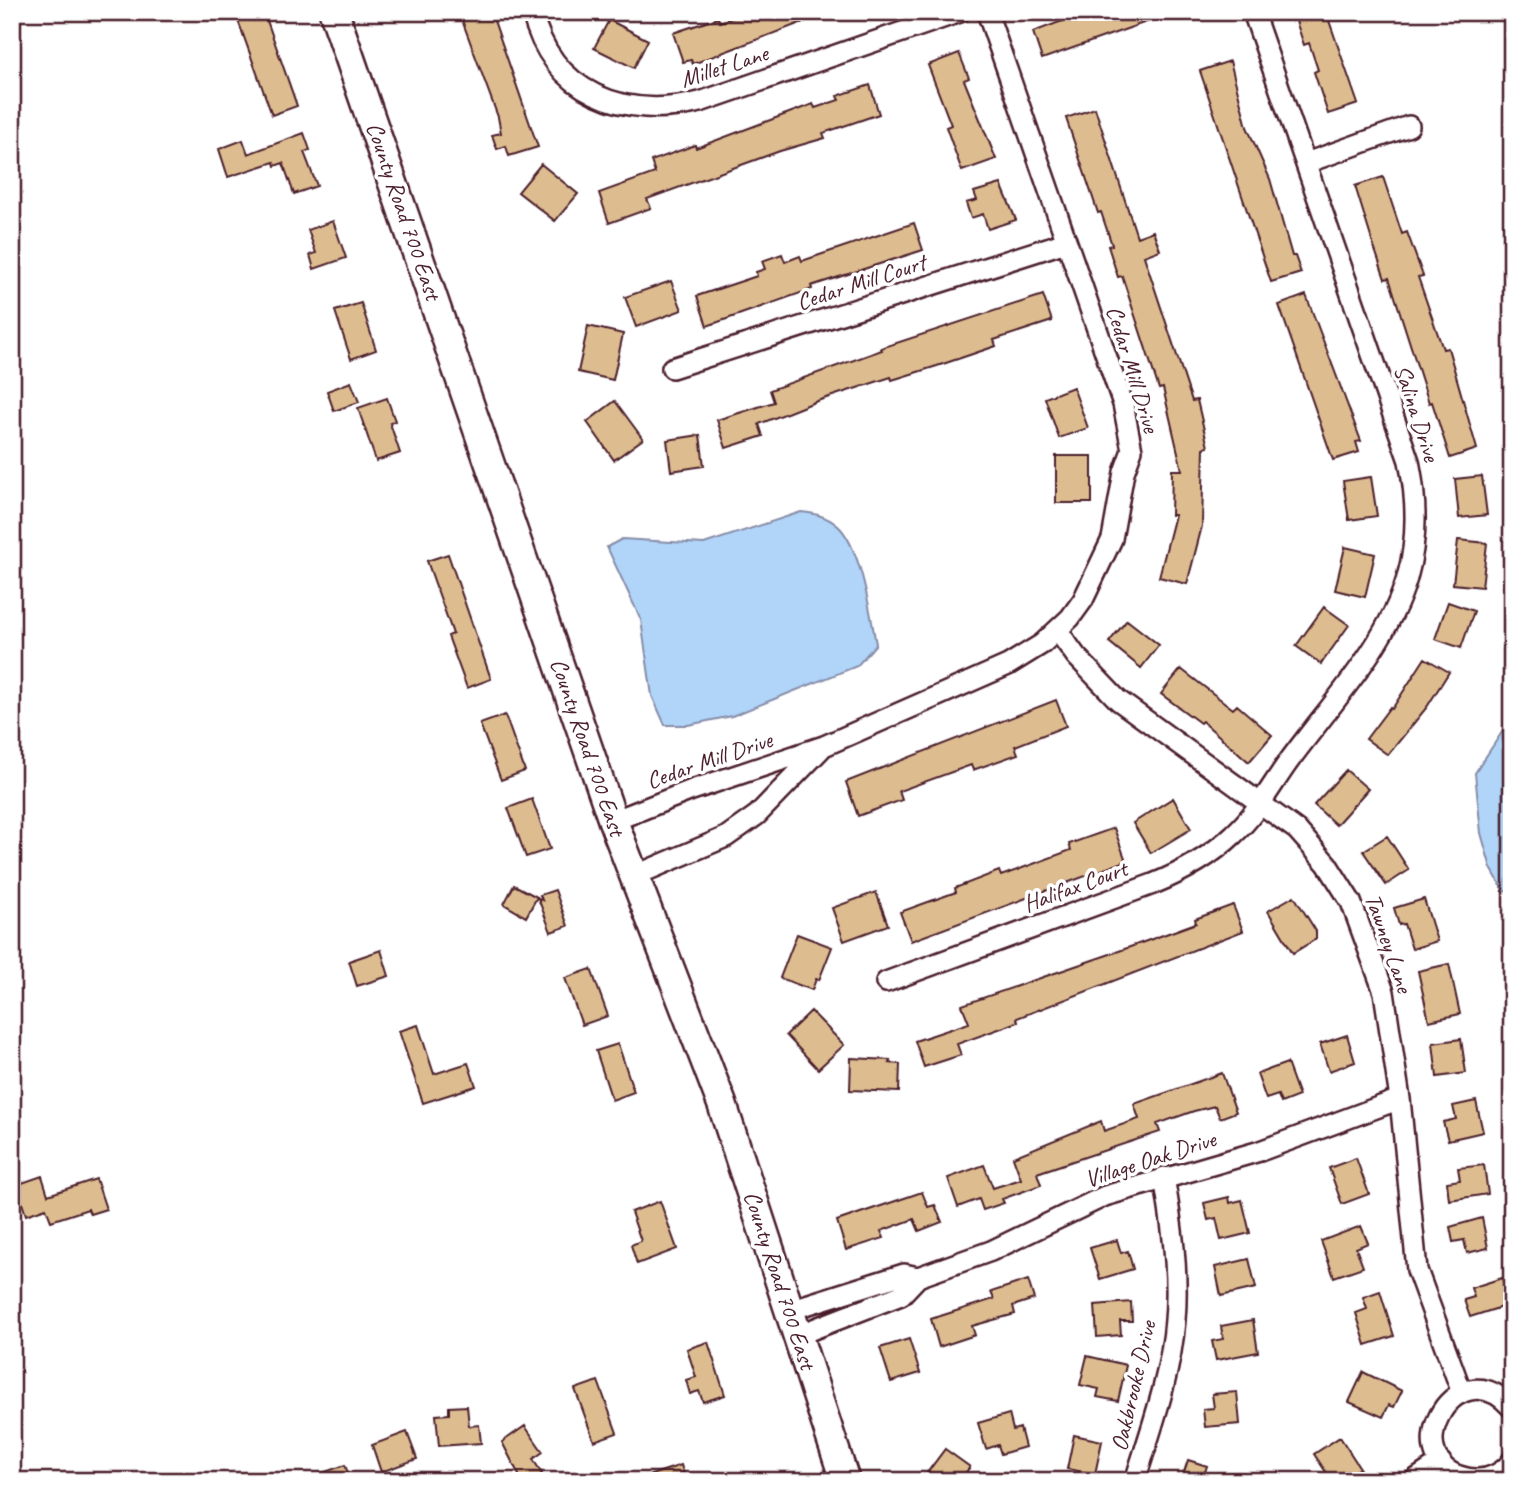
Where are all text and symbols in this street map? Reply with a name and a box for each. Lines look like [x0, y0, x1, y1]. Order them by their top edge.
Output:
street label: Millet Lane [676, 37, 774, 94]
street label: County Road 700 East [360, 118, 449, 306]
street label: Cedar Mill Court [793, 246, 932, 317]
street label: Cedar Mill Drive [1099, 302, 1167, 438]
street label: Salina Drive [1387, 361, 1447, 467]
street label: County Road 700 East [544, 654, 633, 842]
street label: Cedar Mill Drive [642, 724, 778, 796]
street label: Halifax Court [1019, 853, 1133, 919]
street label: Tawney Lane [1358, 890, 1421, 999]
street label: Village Oak Drive [1081, 1123, 1221, 1194]
street label: County Road 700 East [737, 1187, 824, 1375]
street label: Oakbrooke Drive [1103, 1316, 1163, 1454]

